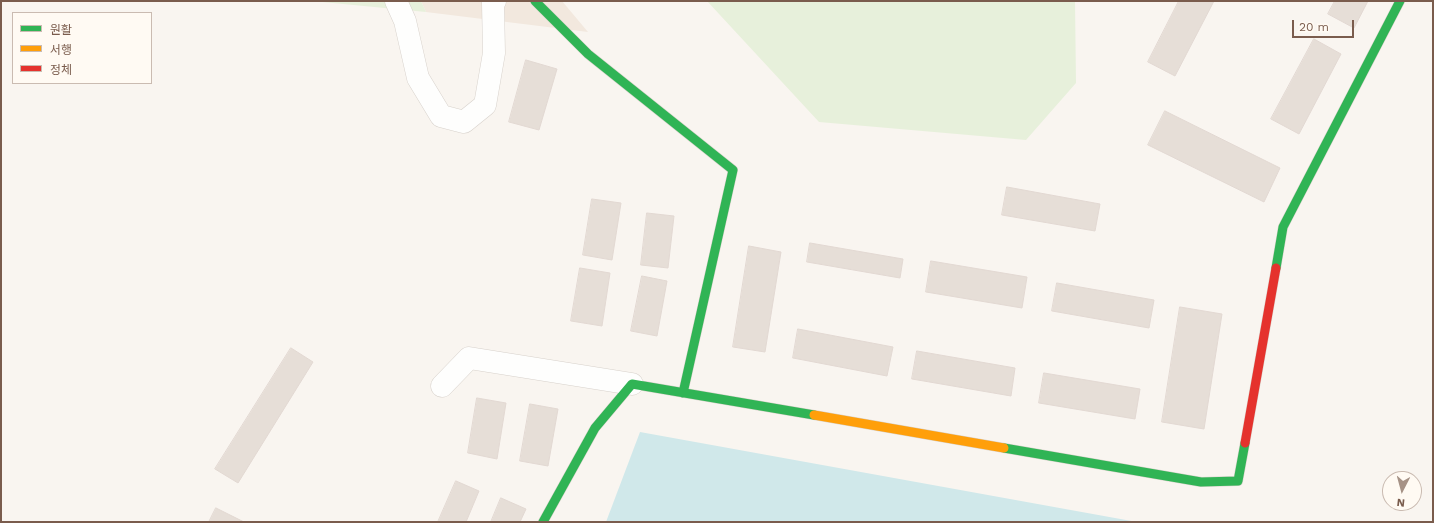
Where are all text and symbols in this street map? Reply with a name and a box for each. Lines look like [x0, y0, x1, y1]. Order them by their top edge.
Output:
legend [12, 12, 152, 84]
scale bar [1294, 12, 1356, 38]
text: 20 m [1299, 20, 1329, 34]
text: 원활 [50, 23, 72, 37]
text: 서행 [50, 43, 72, 57]
text: 정체 [50, 63, 72, 77]
north arrow [1382, 471, 1422, 511]
text: N [1396, 496, 1406, 509]

